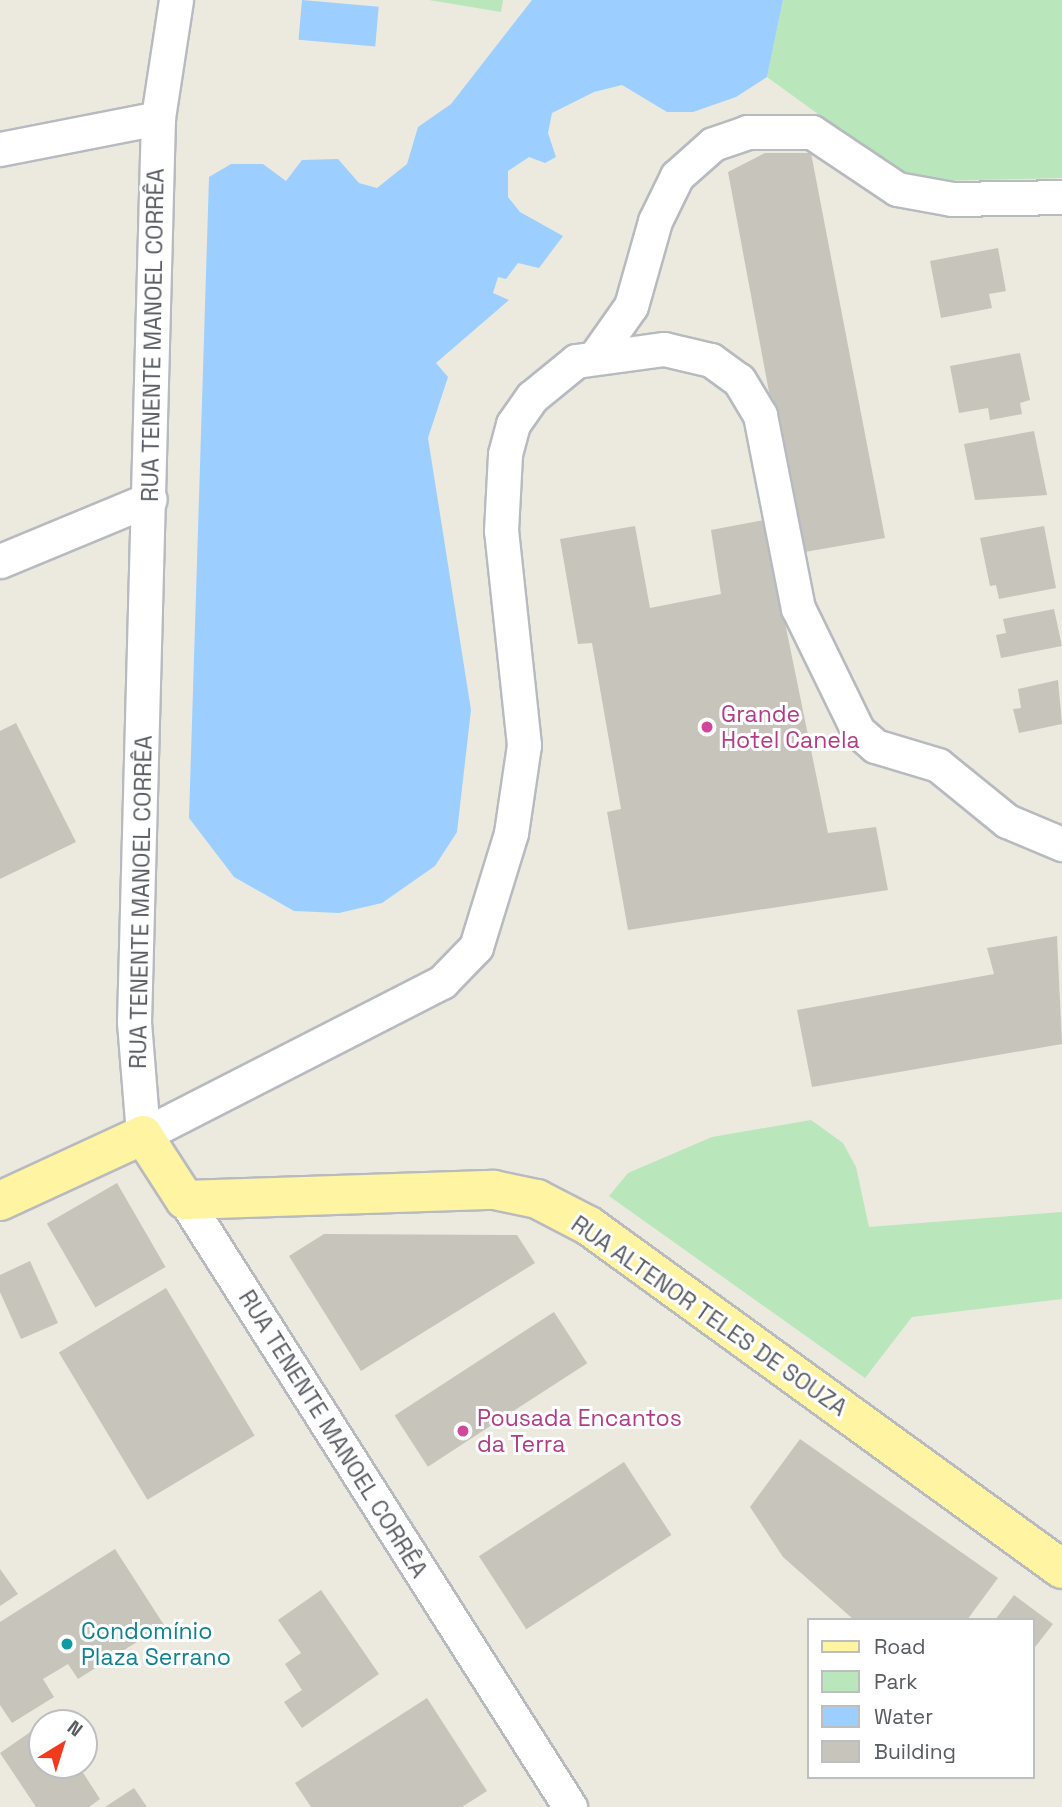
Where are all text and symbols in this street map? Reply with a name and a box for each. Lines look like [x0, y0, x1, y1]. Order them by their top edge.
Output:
street label: RUA TENENTE MANOEL CORRÊA [136, 167, 170, 503]
place label: Grande Hotel Canela [721, 700, 860, 754]
marker: Grande Hotel Canela [699, 719, 715, 735]
street label: RUA TENENTE MANOEL CORRÊA [124, 734, 158, 1070]
street label: RUA ALTENOR TELES DE SOUZA [565, 1210, 853, 1422]
street label: RUA TENENTE MANOEL CORRÊA [232, 1284, 434, 1584]
place label: Pousada Encantos da Terra [477, 1404, 682, 1458]
marker: Pousada Encantos da Terra [455, 1423, 471, 1439]
place label: Condomínio Plaza Serrano [81, 1617, 231, 1671]
legend [806, 1618, 1034, 1779]
text: Road [874, 1633, 926, 1660]
marker: Condomínio Plaza Serrano [59, 1636, 75, 1652]
text: Park [874, 1668, 918, 1695]
text: Water [874, 1703, 933, 1730]
north arrow [28, 1709, 98, 1779]
text: N [62, 1715, 88, 1742]
text: Building [874, 1738, 956, 1765]

